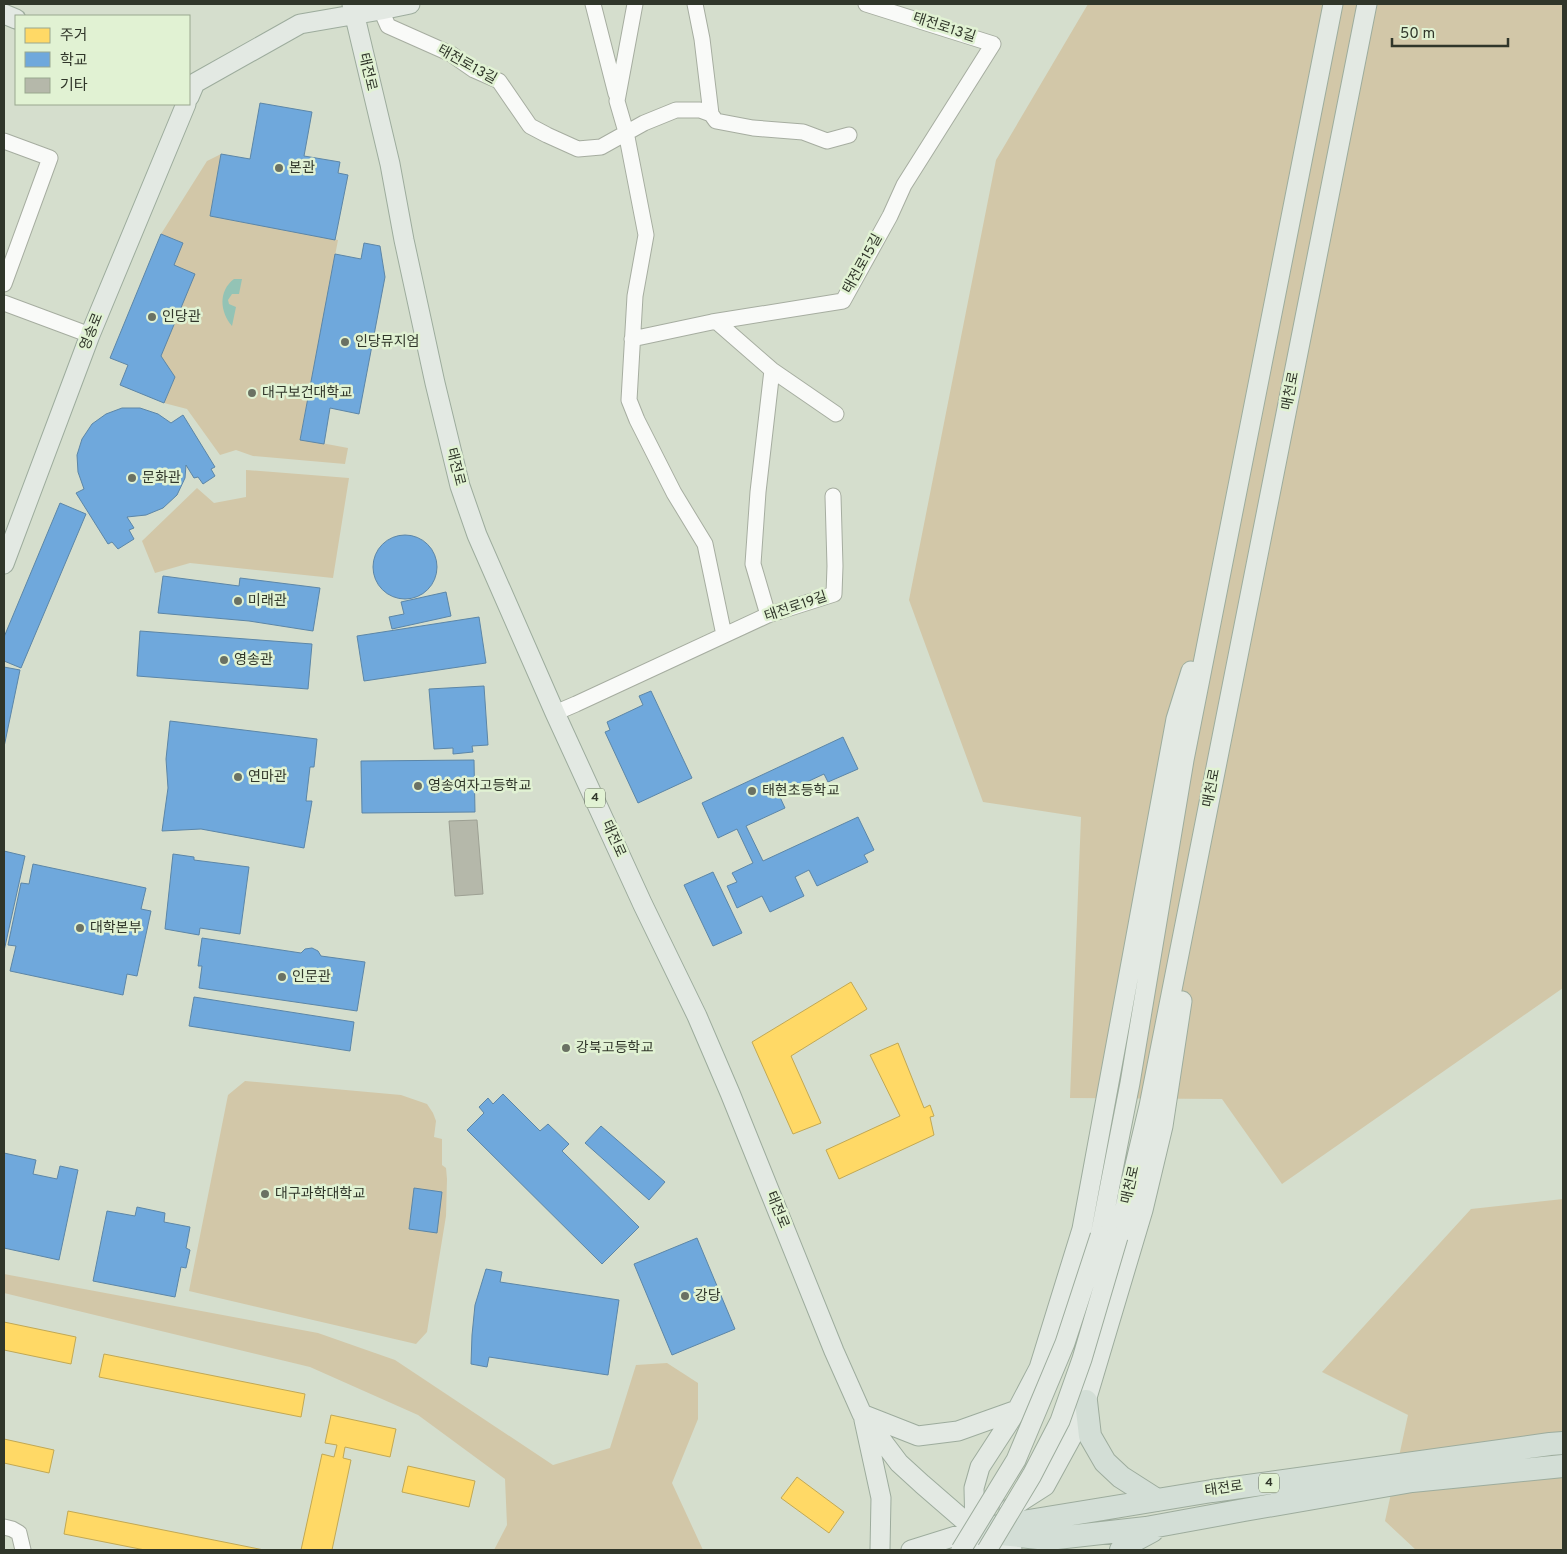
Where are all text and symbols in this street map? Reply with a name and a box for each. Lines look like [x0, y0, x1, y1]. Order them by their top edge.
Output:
street label: 태전로13길 [910, 10, 978, 46]
legend [15, 15, 190, 105]
scale bar [1392, 15, 1508, 47]
text: 50 m [1400, 25, 1435, 44]
text: 주거 [60, 27, 88, 46]
street label: 태전로13길 [434, 42, 500, 88]
text: 학교 [60, 51, 88, 71]
street label: 태전로 [354, 51, 380, 93]
text: 기타 [60, 77, 88, 96]
place label: 본관 [289, 160, 315, 177]
marker: 본관 [273, 162, 285, 174]
street label: 태전로15길 [840, 231, 886, 297]
place label: 인당관 [162, 309, 201, 326]
street label: 영송로 [77, 311, 107, 353]
marker: 인당관 [146, 311, 158, 323]
place label: 인당뮤지엄 [355, 334, 419, 351]
marker: 인당뮤지엄 [339, 336, 351, 348]
street label: 매천로 [1278, 370, 1303, 412]
place label: 대구보건대학교 [262, 384, 352, 402]
marker: 대구보건대학교 [246, 387, 258, 399]
street label: 태전로 [442, 446, 468, 488]
place label: 문화관 [142, 470, 181, 487]
marker: 문화관 [126, 472, 138, 484]
street label: 태전로19길 [762, 588, 830, 626]
place label: 미래관 [248, 593, 287, 610]
marker: 미래관 [232, 595, 244, 607]
place label: 영송관 [234, 652, 273, 669]
marker: 영송관 [218, 654, 230, 666]
street label: 매천로 [1199, 767, 1224, 809]
place label: 연마관 [248, 769, 287, 786]
marker: 연마관 [232, 771, 244, 783]
place label: 영송여자고등학교 [428, 777, 531, 795]
marker: 영송여자고등학교 [412, 780, 424, 792]
place label: 태현초등학교 [762, 782, 839, 800]
marker: 태현초등학교 [746, 785, 758, 797]
road number: 4 [585, 788, 605, 808]
street label: 태전로 [597, 818, 629, 860]
place label: 대학본부 [90, 919, 142, 937]
marker: 대학본부 [74, 922, 86, 934]
place label: 인문관 [292, 969, 331, 986]
marker: 인문관 [276, 971, 288, 983]
place label: 강북고등학교 [576, 1039, 653, 1057]
marker: 강북고등학교 [560, 1042, 572, 1054]
street label: 매천로 [1117, 1164, 1144, 1206]
place label: 대구과학대학교 [275, 1185, 365, 1203]
marker: 대구과학대학교 [259, 1188, 271, 1200]
street label: 태전로 [762, 1189, 792, 1231]
place label: 강당 [695, 1288, 721, 1305]
marker: 강당 [679, 1290, 691, 1302]
road number: 4 [1259, 1474, 1279, 1492]
street label: 태전로 [1204, 1478, 1244, 1500]

